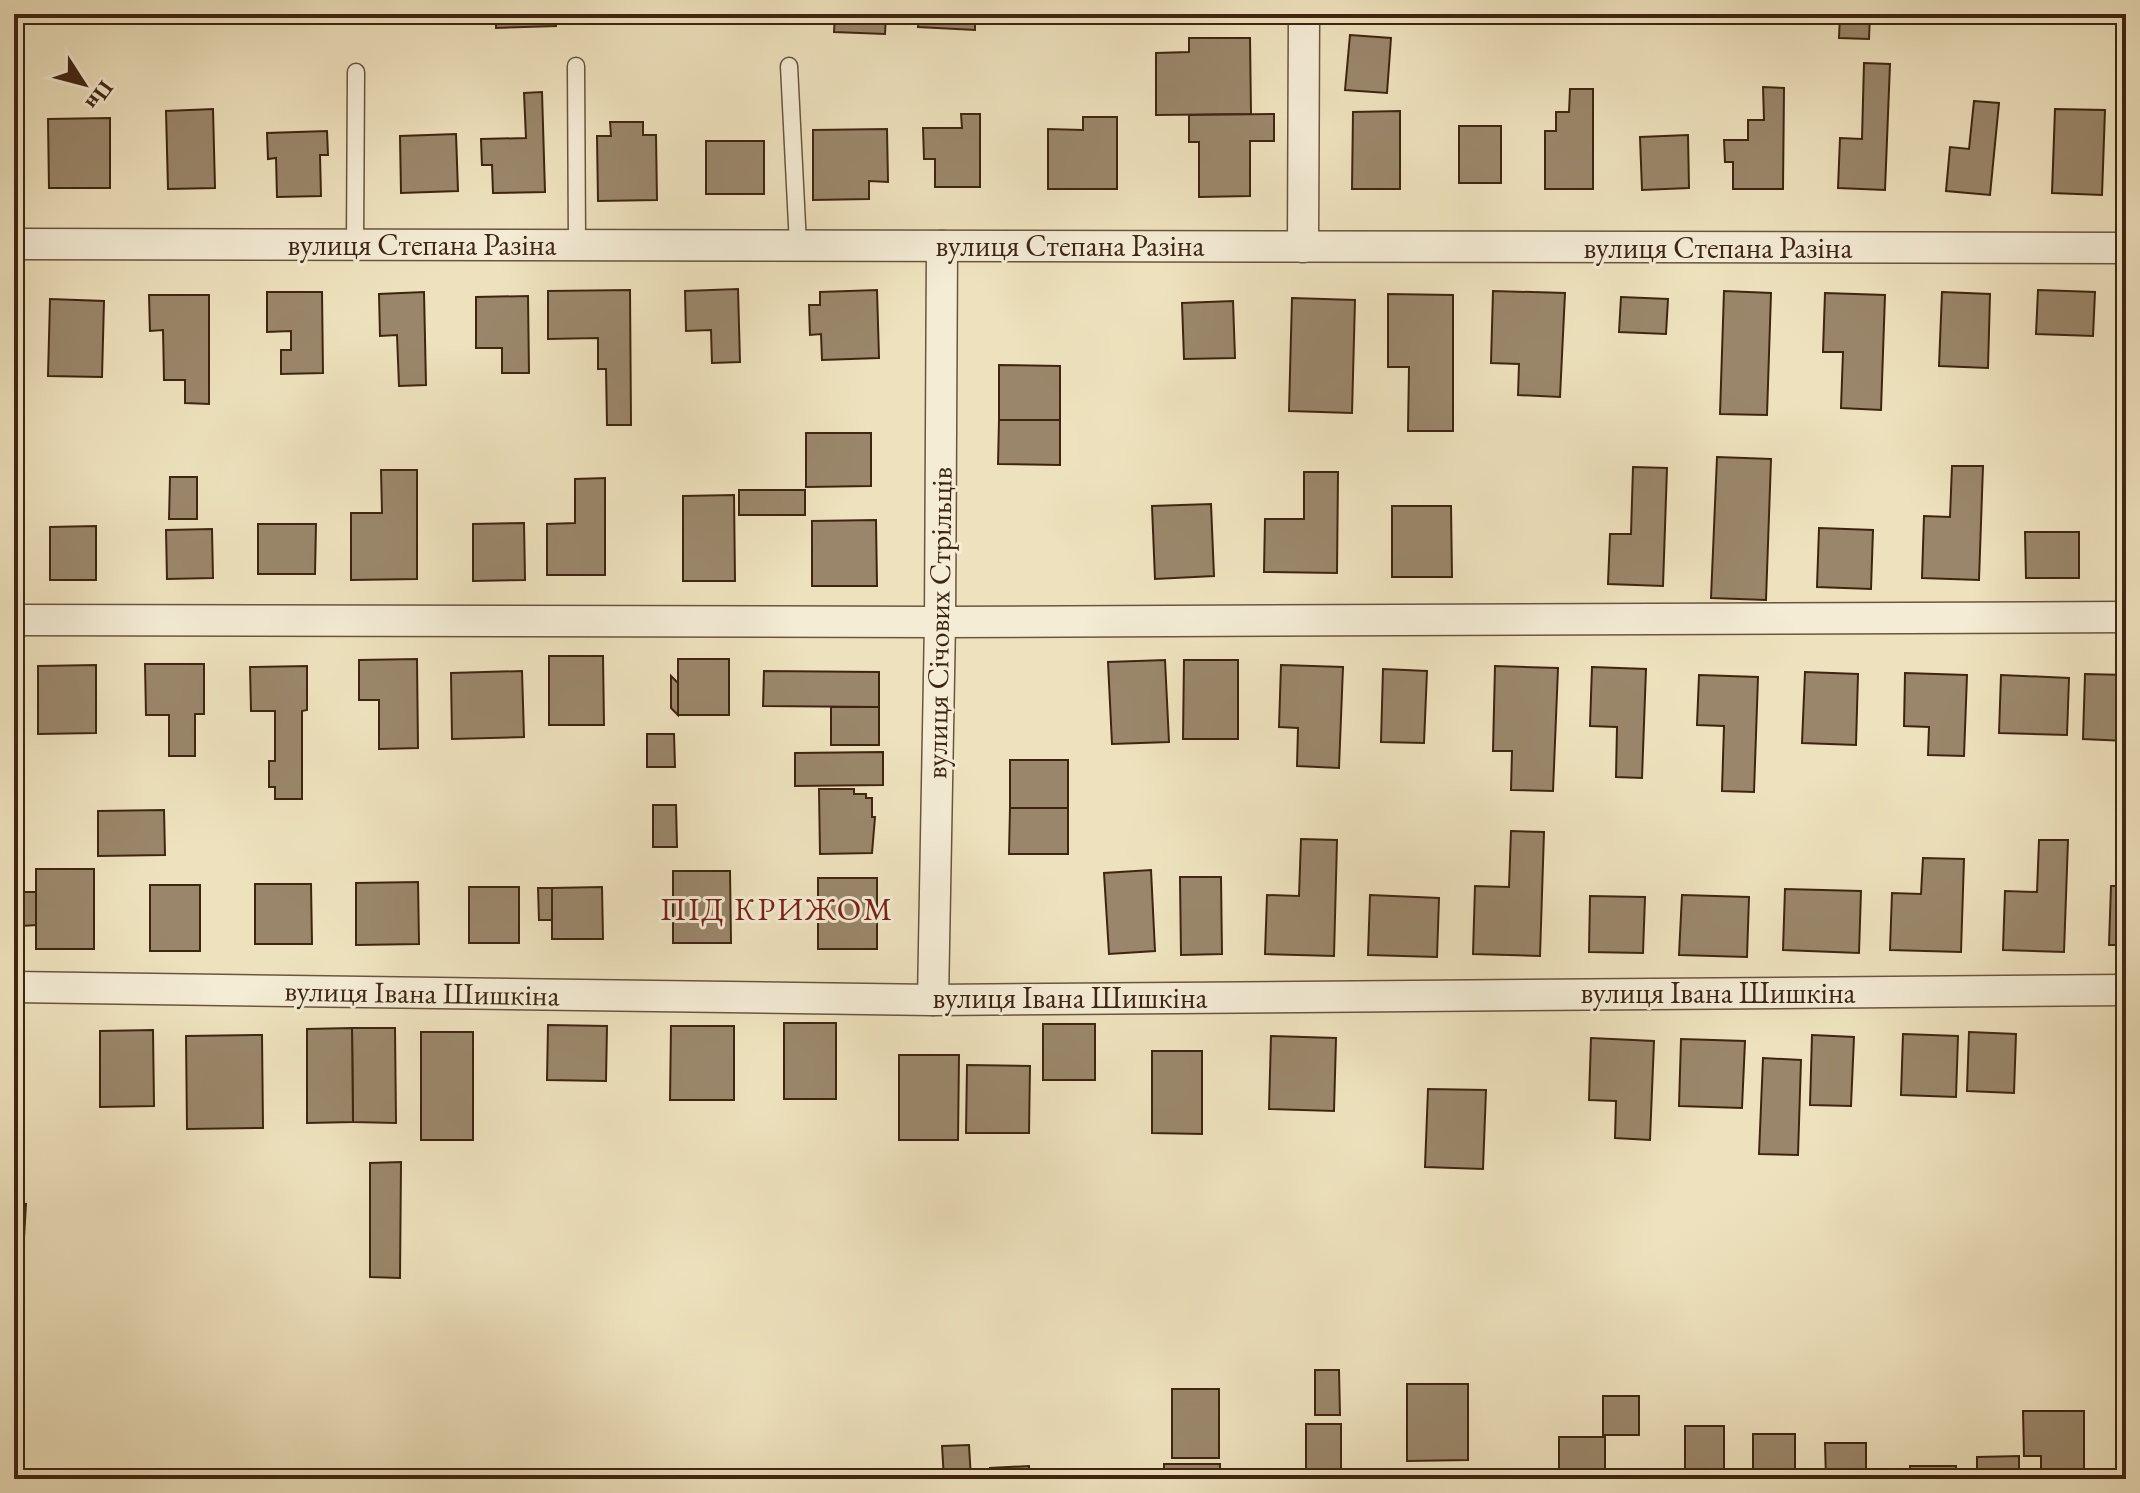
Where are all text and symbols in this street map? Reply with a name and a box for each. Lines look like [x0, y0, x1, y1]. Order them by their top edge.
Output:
north arrow [44, 44, 124, 124]
text: Пн [79, 75, 120, 116]
street label: вулиця Степана Разіна [288, 225, 556, 264]
street label: вулиця Степана Разіна [936, 226, 1204, 265]
street label: вулиця Степана Разіна [1584, 228, 1852, 267]
street label: вулиця Січових Стрільців [916, 467, 961, 779]
district label: ПІД КРИЖОМ [660, 888, 894, 930]
street label: вулиця Івана Шишкіна [284, 971, 560, 1014]
street label: вулиця Івана Шишкіна [1580, 973, 1856, 1012]
street label: вулиця Івана Шишкіна [932, 978, 1208, 1017]

